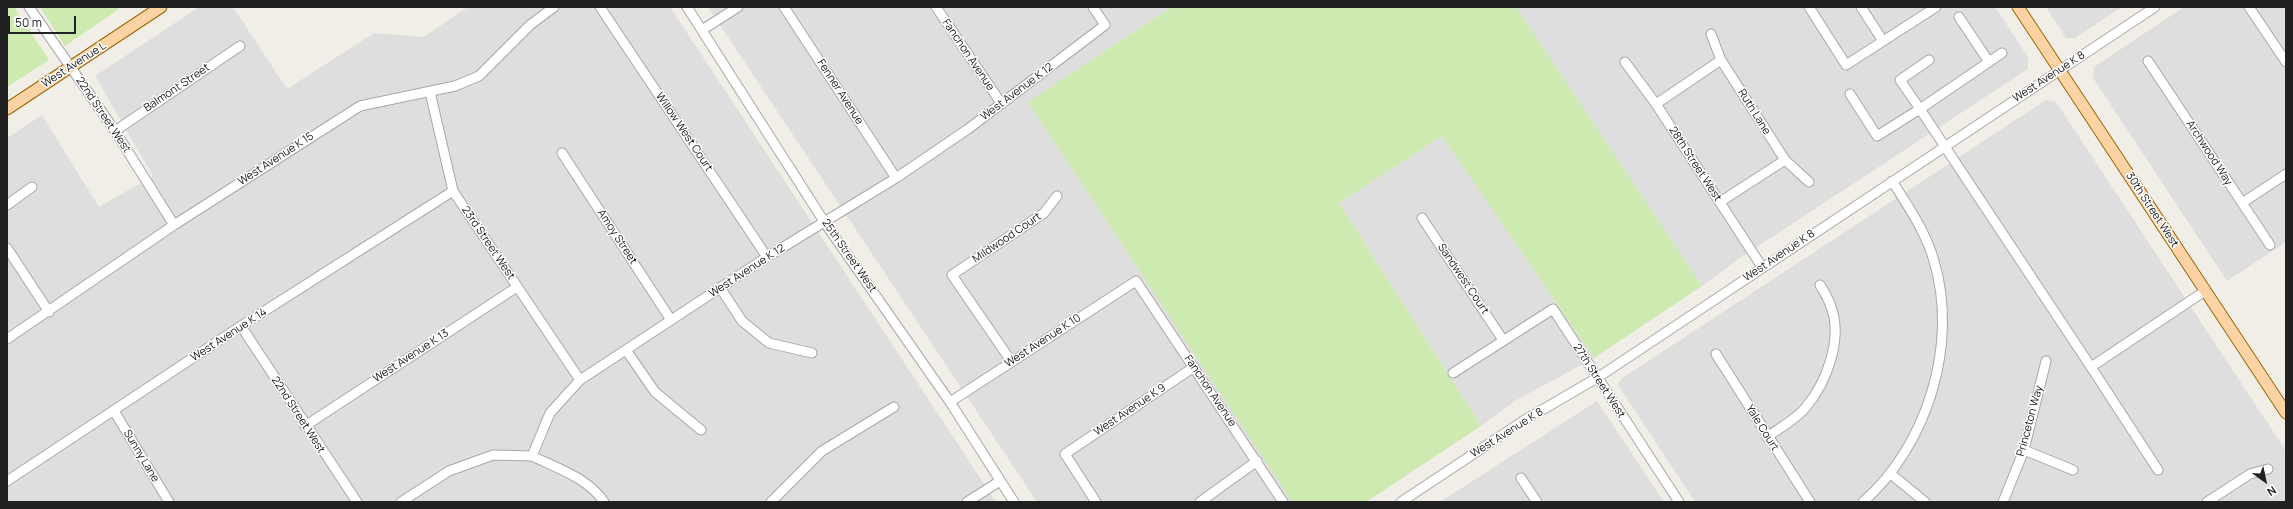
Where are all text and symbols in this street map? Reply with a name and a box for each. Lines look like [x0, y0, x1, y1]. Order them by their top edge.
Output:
scale bar [10, 8, 78, 34]
text: 50 m [15, 14, 42, 31]
street label: Fanchon Avenue [939, 17, 997, 93]
street label: West Avenue L [39, 39, 109, 91]
street label: West Avenue K 8 [2010, 49, 2088, 105]
street label: Fenner Avenue [814, 57, 866, 127]
street label: West Avenue K 12 [978, 60, 1056, 124]
street label: Balmont Street [142, 61, 212, 115]
street label: 22nd Street West [73, 75, 133, 155]
street label: Ruth Lane [1735, 87, 1773, 137]
street label: Willow West Court [653, 90, 715, 174]
street label: Archwood Way [2183, 118, 2235, 188]
street label: 28th Street West [1666, 124, 1724, 204]
street label: West Avenue K 15 [236, 130, 316, 188]
street label: 30th Street West [2123, 170, 2181, 250]
street label: 23rd Street West [459, 204, 517, 282]
street label: Amoy Street [594, 207, 640, 267]
street label: Mildwood Court [970, 210, 1044, 266]
street label: 25th Street West [819, 217, 879, 295]
street label: West Avenue K 8 [1741, 227, 1817, 285]
street label: Sandwest Court [1435, 241, 1491, 317]
street label: West Avenue K 12 [707, 242, 787, 300]
street label: West Avenue K 14 [189, 306, 269, 364]
street label: West Avenue K 10 [1002, 311, 1084, 371]
street label: West Avenue K 13 [371, 327, 451, 385]
street label: 27th Street West [1570, 341, 1628, 421]
street label: Fanchon Avenue [1181, 353, 1239, 429]
street label: 22nd Street West [268, 374, 328, 456]
street label: West Avenue K 9 [1092, 381, 1168, 439]
street label: Princeton Way [2014, 384, 2046, 458]
street label: Yale Court [1743, 403, 1781, 453]
street label: West Avenue K 8 [1468, 405, 1546, 461]
street label: Sunny Lane [120, 427, 162, 485]
north arrow [2245, 461, 2285, 501]
text: N [2264, 483, 2279, 500]

